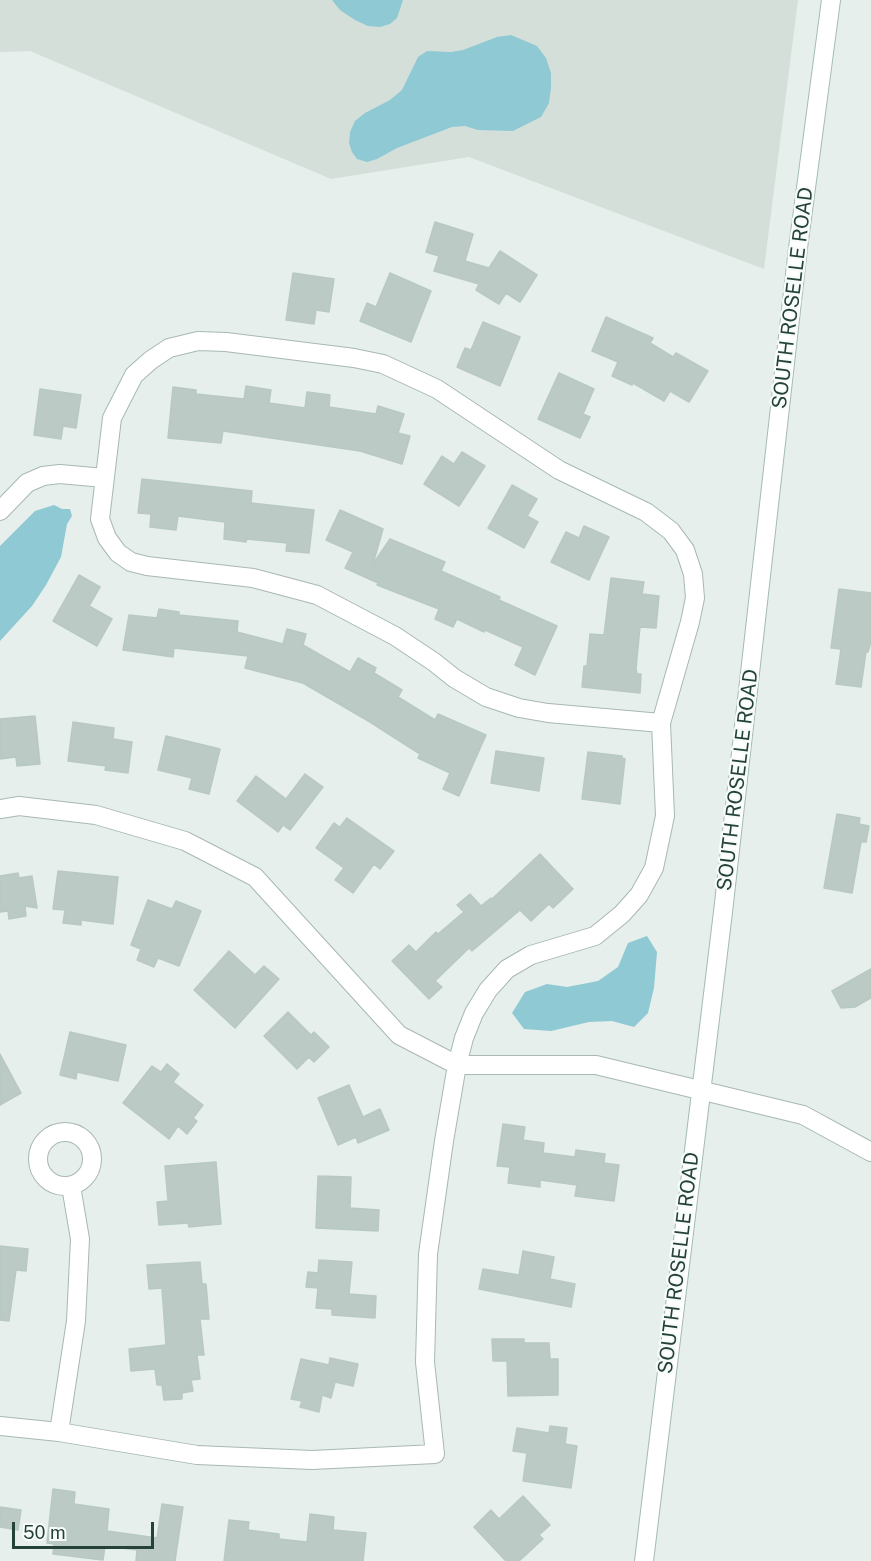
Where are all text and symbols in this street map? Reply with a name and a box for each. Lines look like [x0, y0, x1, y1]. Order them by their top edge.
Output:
street label: SOUTH ROSELLE ROAD [767, 186, 819, 410]
street label: SOUTH ROSELLE ROAD [712, 668, 764, 892]
street label: SOUTH ROSELLE ROAD [653, 1151, 705, 1375]
scale bar [15, 1510, 158, 1548]
text: 50 m [23, 1522, 66, 1543]

